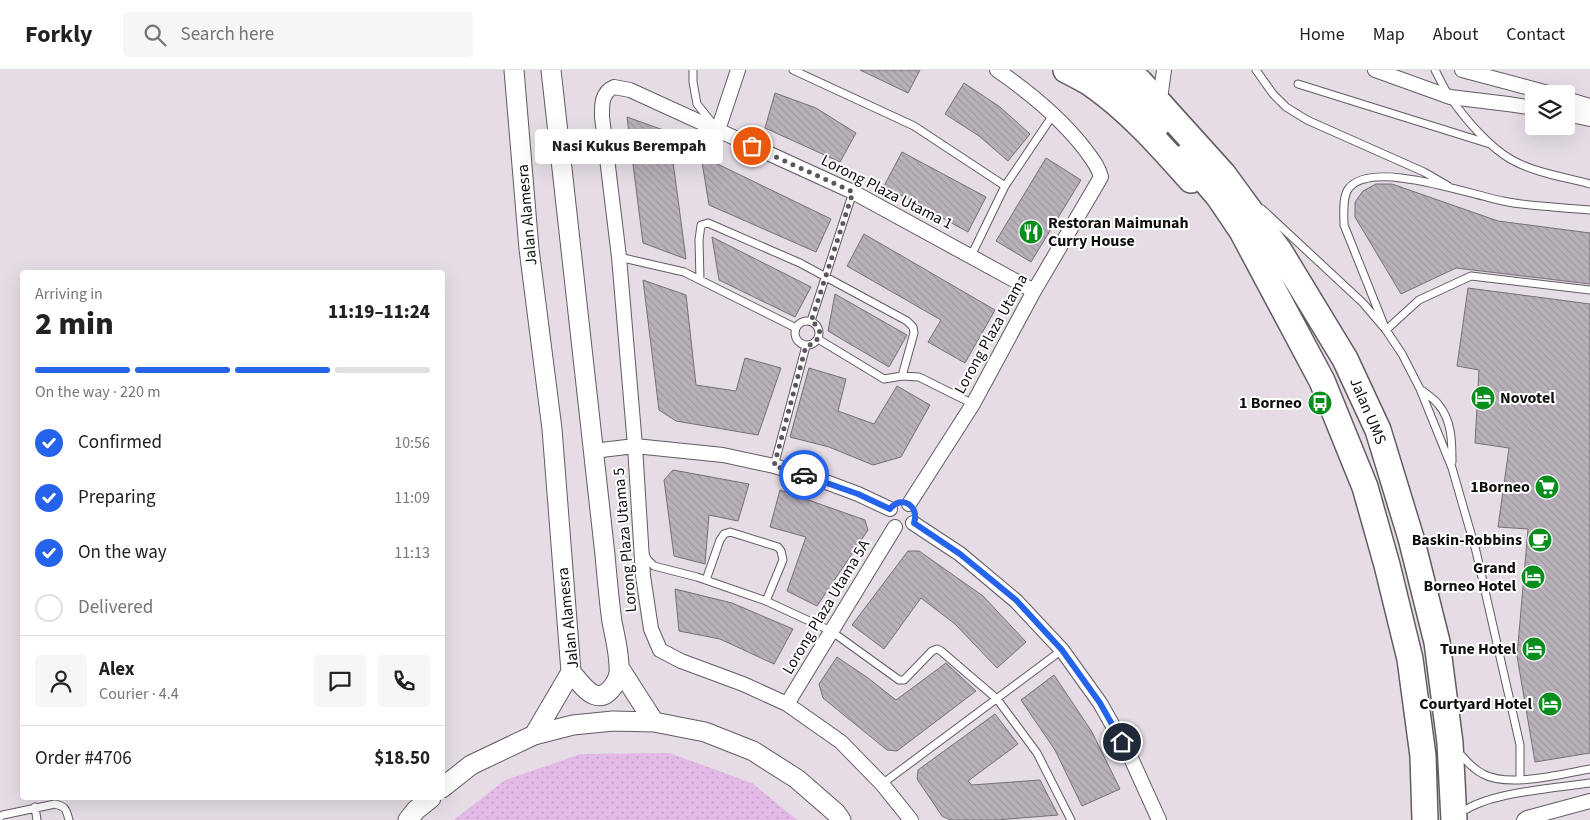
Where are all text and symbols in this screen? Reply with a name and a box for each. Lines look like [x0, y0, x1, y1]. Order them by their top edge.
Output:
search box [123, 12, 473, 57]
text: Forkly [25, 17, 93, 52]
icon: search [141, 21, 169, 49]
text: Search here [181, 21, 274, 48]
text: Home [1299, 22, 1345, 47]
text: Map [1373, 22, 1405, 47]
text: About [1433, 22, 1478, 47]
text: Contact [1506, 22, 1565, 47]
map controls [1525, 85, 1575, 135]
button: layers [1525, 85, 1575, 135]
pin [731, 125, 773, 167]
callout: Nasi Kukus Berempah [534, 128, 722, 164]
icon: bag [738, 132, 766, 160]
text: Nasi Kukus Berempah [552, 135, 706, 157]
street label: Lorong Plaza Utama 1 [817, 149, 957, 235]
street label: Jalan Alamesra [512, 163, 542, 267]
place label: Restoran Maimunah Curry House [1048, 212, 1189, 252]
restaurant icon: Restoran Maimunah Curry House [1018, 219, 1044, 245]
street label: Lorong Plaza Utama [949, 270, 1033, 398]
text: Arriving in [35, 283, 103, 305]
text: 11:19–11:24 [328, 299, 430, 326]
text: 2 min [35, 301, 114, 347]
street label: Jalan UMS [1344, 374, 1392, 448]
text: On the way · 220 m [35, 381, 160, 403]
hotel icon: Novotel [1470, 385, 1496, 411]
place label: Novotel [1500, 387, 1555, 409]
bus stop icon: 1 Borneo [1307, 390, 1333, 416]
place label: 1 Borneo [1239, 392, 1302, 414]
icon: check [35, 429, 63, 457]
text: Confirmed [78, 429, 162, 456]
text: 10:56 [394, 432, 430, 454]
courier [779, 450, 829, 500]
icon: car [790, 461, 818, 489]
street label: Lorong Plaza Utama 5 [608, 467, 642, 613]
supermarket icon: 1Borneo [1534, 474, 1560, 500]
place label: 1Borneo [1470, 476, 1530, 498]
icon: check [35, 484, 63, 512]
text: Preparing [78, 484, 156, 511]
text: 11:09 [394, 487, 430, 509]
cafe icon: Baskin-Robbins [1527, 527, 1553, 553]
place label: Baskin-Robbins [1412, 529, 1522, 551]
street label: Lorong Plaza Utama 5A [777, 535, 875, 679]
icon: check [35, 539, 63, 567]
text: On the way [78, 539, 167, 566]
text: 11:13 [394, 542, 430, 564]
place label: Grand Borneo Hotel [1424, 557, 1516, 597]
hotel icon: Grand Borneo Hotel [1520, 564, 1546, 590]
street label: Jalan Alamesra [552, 566, 584, 670]
text: Delivered [78, 594, 153, 621]
hotel icon: Tune Hotel [1521, 636, 1547, 662]
place label: Tune Hotel [1440, 638, 1516, 660]
button: person [35, 655, 87, 707]
button: chat [314, 655, 366, 707]
button: phone [378, 655, 430, 707]
text: Alex [99, 656, 135, 683]
text: Courier · 4.4 [99, 683, 179, 705]
hotel icon: Courtyard Hotel [1537, 691, 1563, 717]
place label: Courtyard Hotel [1419, 693, 1532, 715]
pin [1101, 721, 1143, 763]
icon: home [1108, 728, 1136, 756]
text: Order #4706 [35, 745, 132, 772]
text: $18.50 [374, 745, 430, 772]

